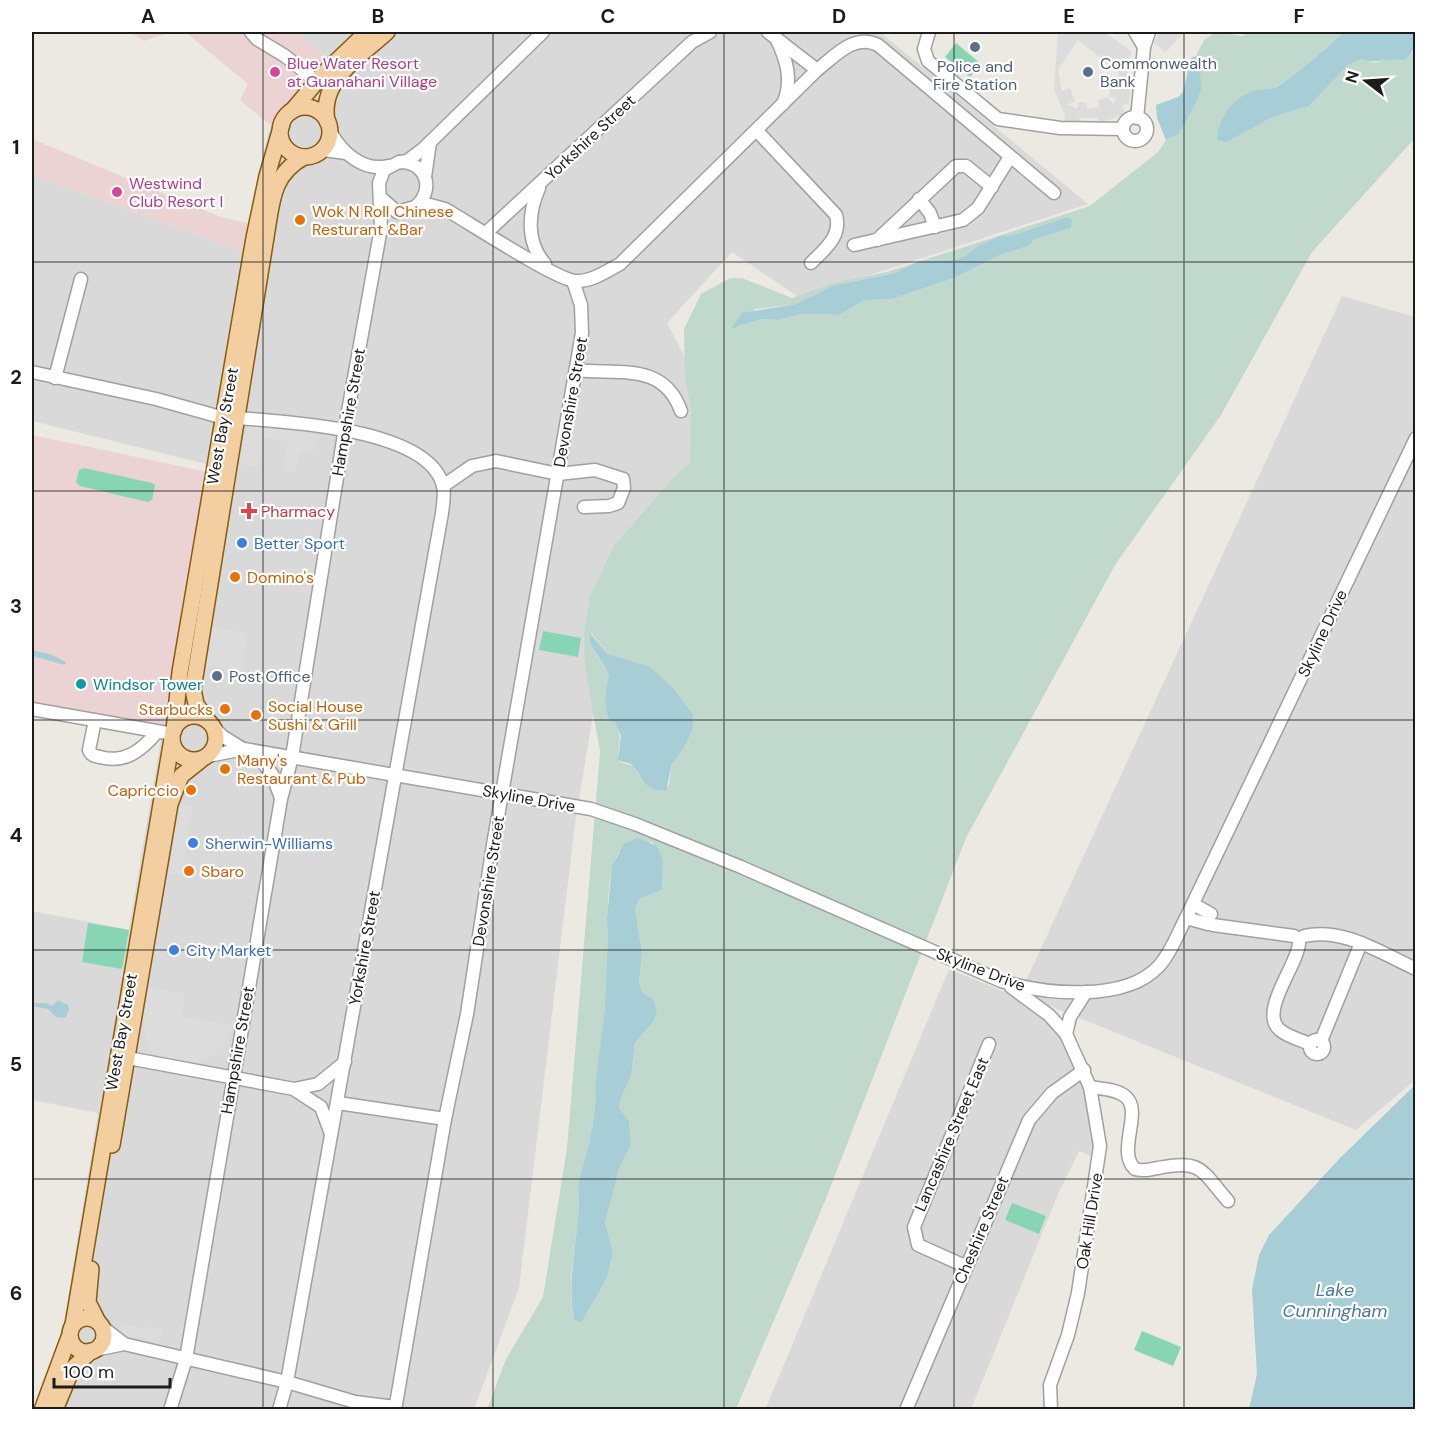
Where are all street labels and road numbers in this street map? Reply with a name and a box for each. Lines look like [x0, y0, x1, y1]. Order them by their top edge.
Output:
street label: Yorkshire Street [541, 90, 640, 185]
street label: Devonshire Street [549, 335, 592, 469]
street label: Hampshire Street [327, 347, 370, 478]
street label: West Bay Street [202, 366, 243, 486]
street label: Skyline Drive [1293, 586, 1352, 680]
street label: Skyline Drive [481, 780, 577, 817]
street label: Devonshire Street [468, 814, 509, 948]
street label: Yorkshire Street [344, 889, 385, 1007]
street label: Skyline Drive [933, 943, 1028, 996]
street label: West Bay Street [101, 972, 142, 1092]
street label: Hampshire Street [216, 985, 259, 1116]
street label: Lancashire Street East [909, 1054, 993, 1214]
street label: Oak Hill Drive [1072, 1171, 1107, 1271]
street label: Cheshire Street [949, 1173, 1014, 1287]

